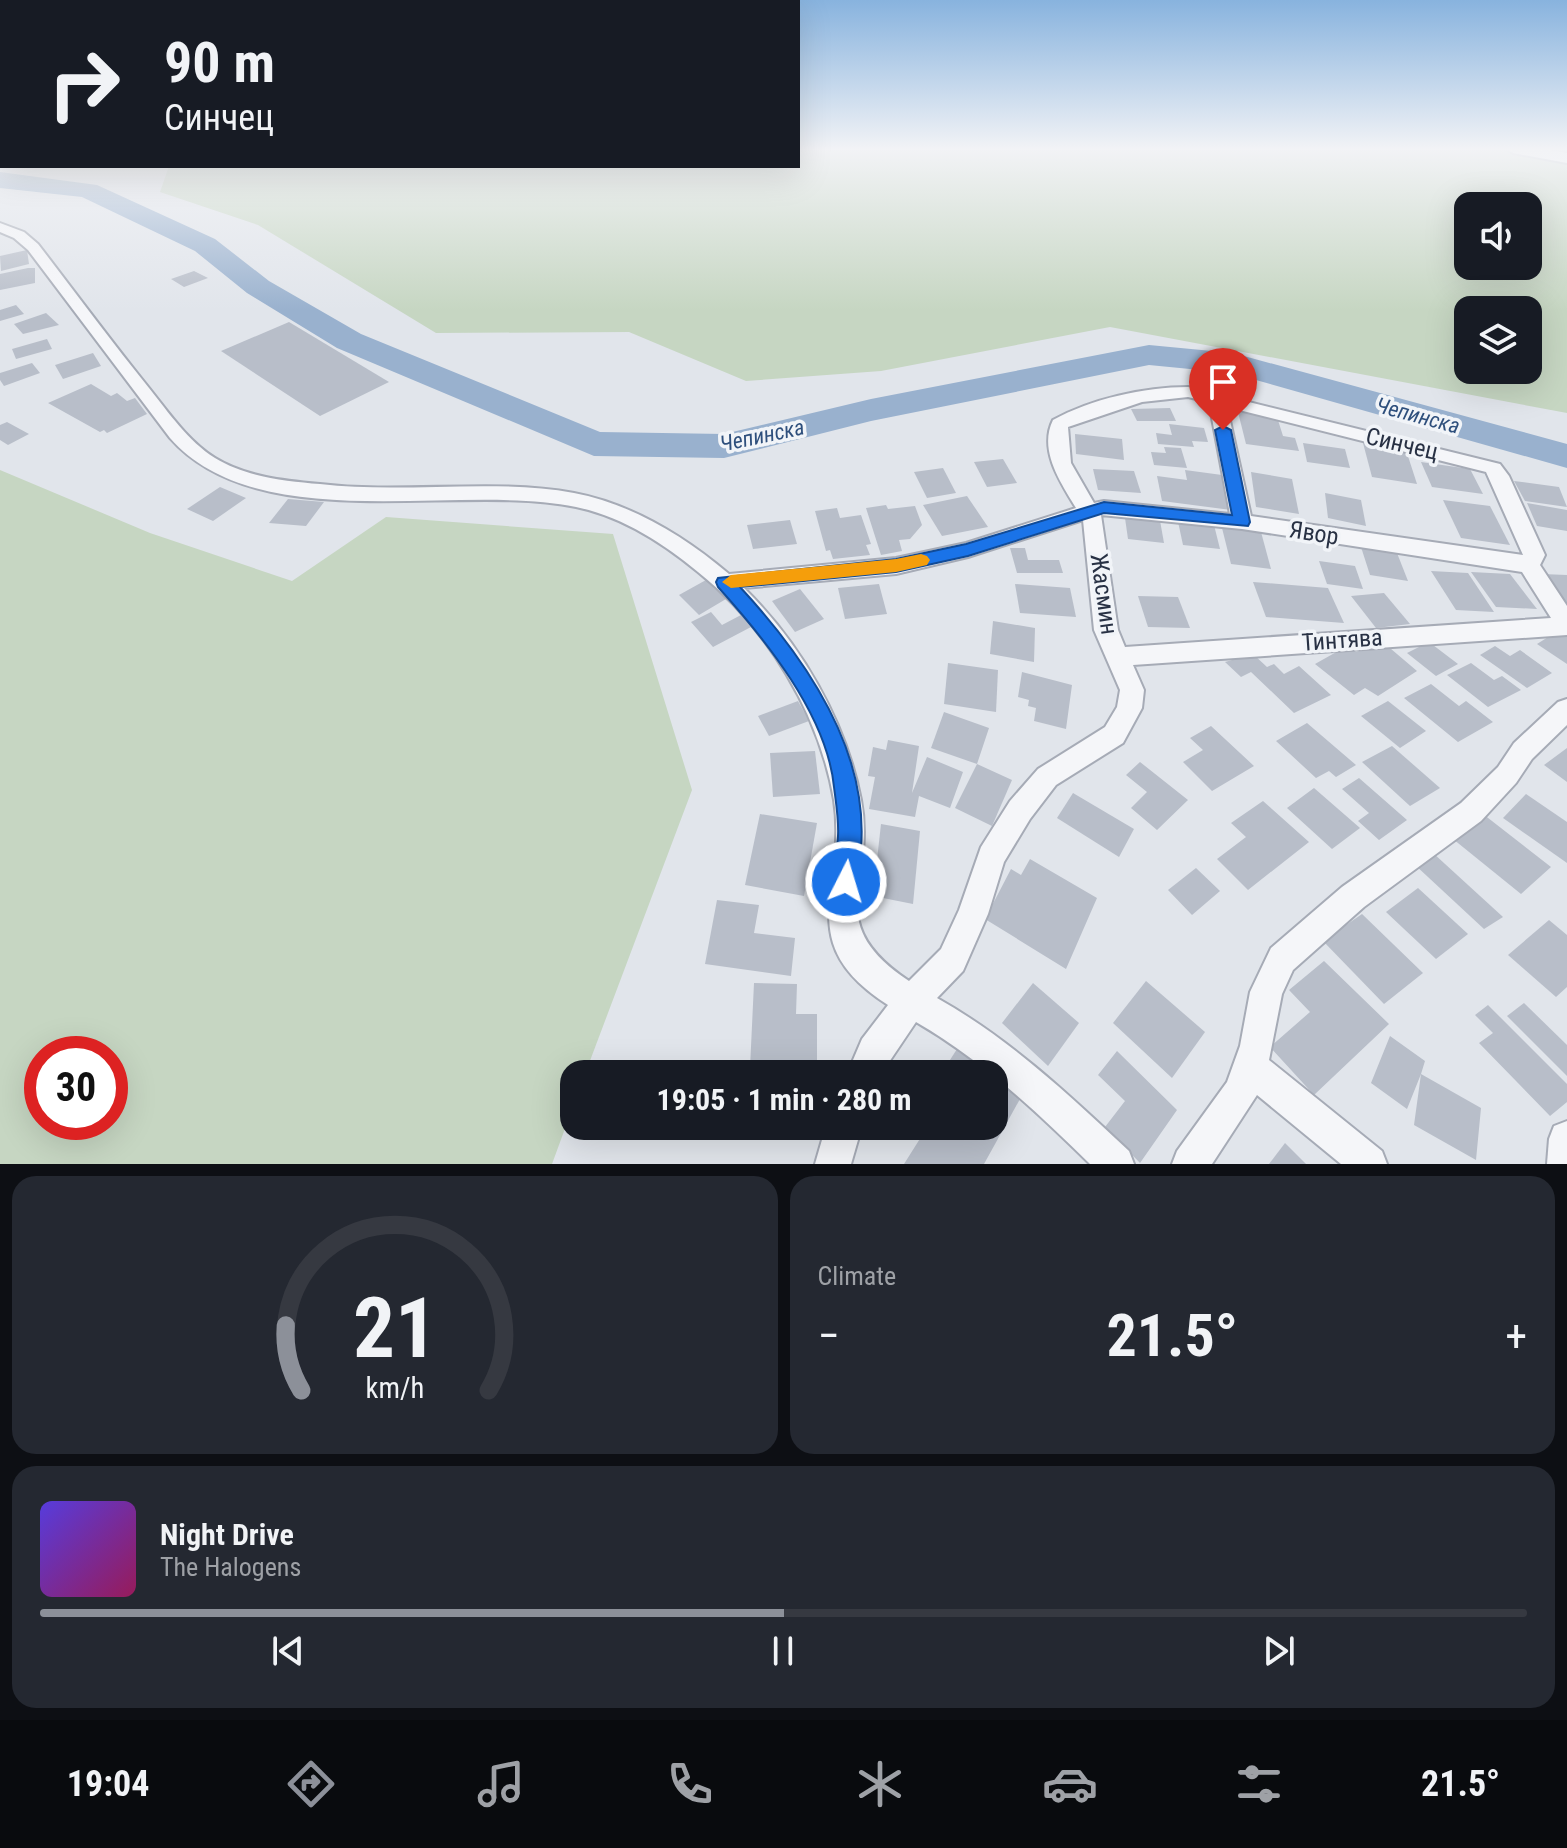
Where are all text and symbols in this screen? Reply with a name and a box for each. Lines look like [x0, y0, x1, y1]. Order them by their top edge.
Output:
text: 90 m [164, 30, 275, 96]
icon: right [32, 32, 136, 136]
text: Синчец [164, 97, 274, 139]
map controls [1454, 192, 1542, 384]
button: sound [1454, 192, 1542, 280]
button: layers [1454, 296, 1542, 384]
pin [1189, 348, 1257, 430]
icon: arrive [1201, 360, 1245, 404]
water label: Чепинска [1373, 392, 1463, 439]
water label: Чепинска [718, 414, 807, 457]
street label: Синчец [1363, 422, 1441, 466]
street label: Явор [1287, 515, 1341, 551]
street label: Жасмин [1084, 552, 1124, 636]
street label: Тинтява [1301, 623, 1383, 657]
position arrow [804, 840, 888, 924]
speed limit sign: 30 [24, 1036, 128, 1140]
text: 19:05 · 1 min · 280 m [657, 1082, 911, 1117]
text: Climate [818, 1261, 896, 1291]
text: 21 [353, 1280, 437, 1377]
text: 21.5° [1106, 1300, 1238, 1371]
text: − [818, 1310, 840, 1362]
text: + [1505, 1310, 1527, 1362]
text: km/h [365, 1371, 424, 1405]
text: Night Drive [160, 1517, 294, 1552]
text: The Halogens [160, 1552, 301, 1582]
icon: previous [266, 1629, 310, 1673]
icon: pause [761, 1629, 805, 1673]
icon: next [1257, 1629, 1301, 1673]
icon: directions [283, 1756, 339, 1812]
icon: music [473, 1756, 529, 1812]
icon: phone [662, 1756, 718, 1812]
icon: climate [852, 1756, 908, 1812]
icon: car [1042, 1756, 1098, 1812]
icon: filters [1231, 1756, 1287, 1812]
text: 19:04 [67, 1763, 149, 1805]
text: 21.5° [1421, 1763, 1500, 1805]

